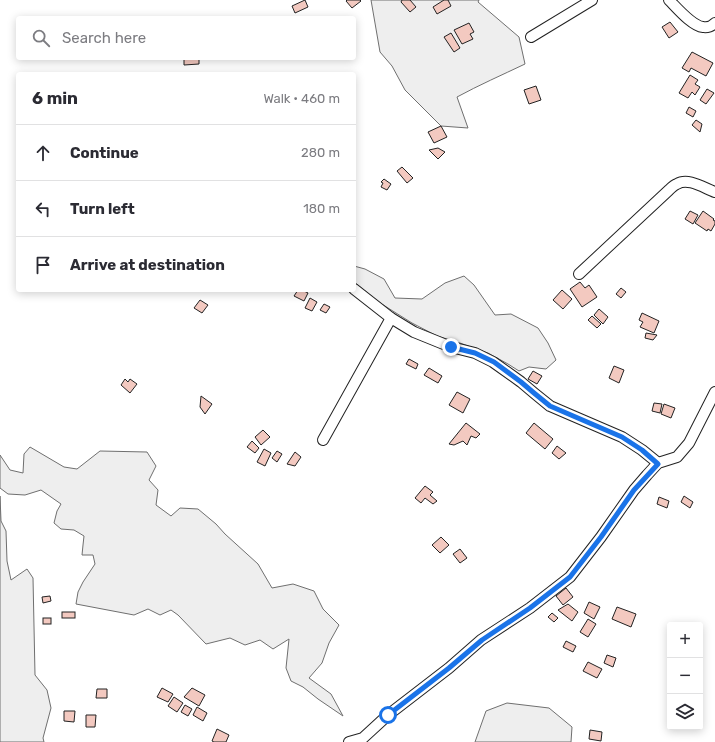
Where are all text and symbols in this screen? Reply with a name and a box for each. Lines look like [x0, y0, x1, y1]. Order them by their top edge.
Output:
search box [16, 16, 356, 60]
icon: search [30, 27, 52, 49]
text: Search here [62, 29, 146, 47]
text: 6 min [32, 88, 78, 108]
text: Walk · 460 m [263, 91, 340, 106]
icon: ahead [32, 142, 54, 164]
text: Continue [70, 144, 139, 162]
text: 280 m [301, 145, 340, 160]
icon: left [32, 198, 54, 220]
text: Turn left [70, 200, 135, 218]
text: 180 m [303, 201, 340, 216]
icon: arrive [32, 254, 54, 276]
text: Arrive at destination [70, 256, 225, 274]
route end [442, 338, 460, 356]
map controls [667, 622, 703, 730]
button: + [667, 622, 703, 658]
button: − [667, 658, 703, 694]
button: layers [667, 694, 703, 730]
route start [379, 706, 397, 724]

